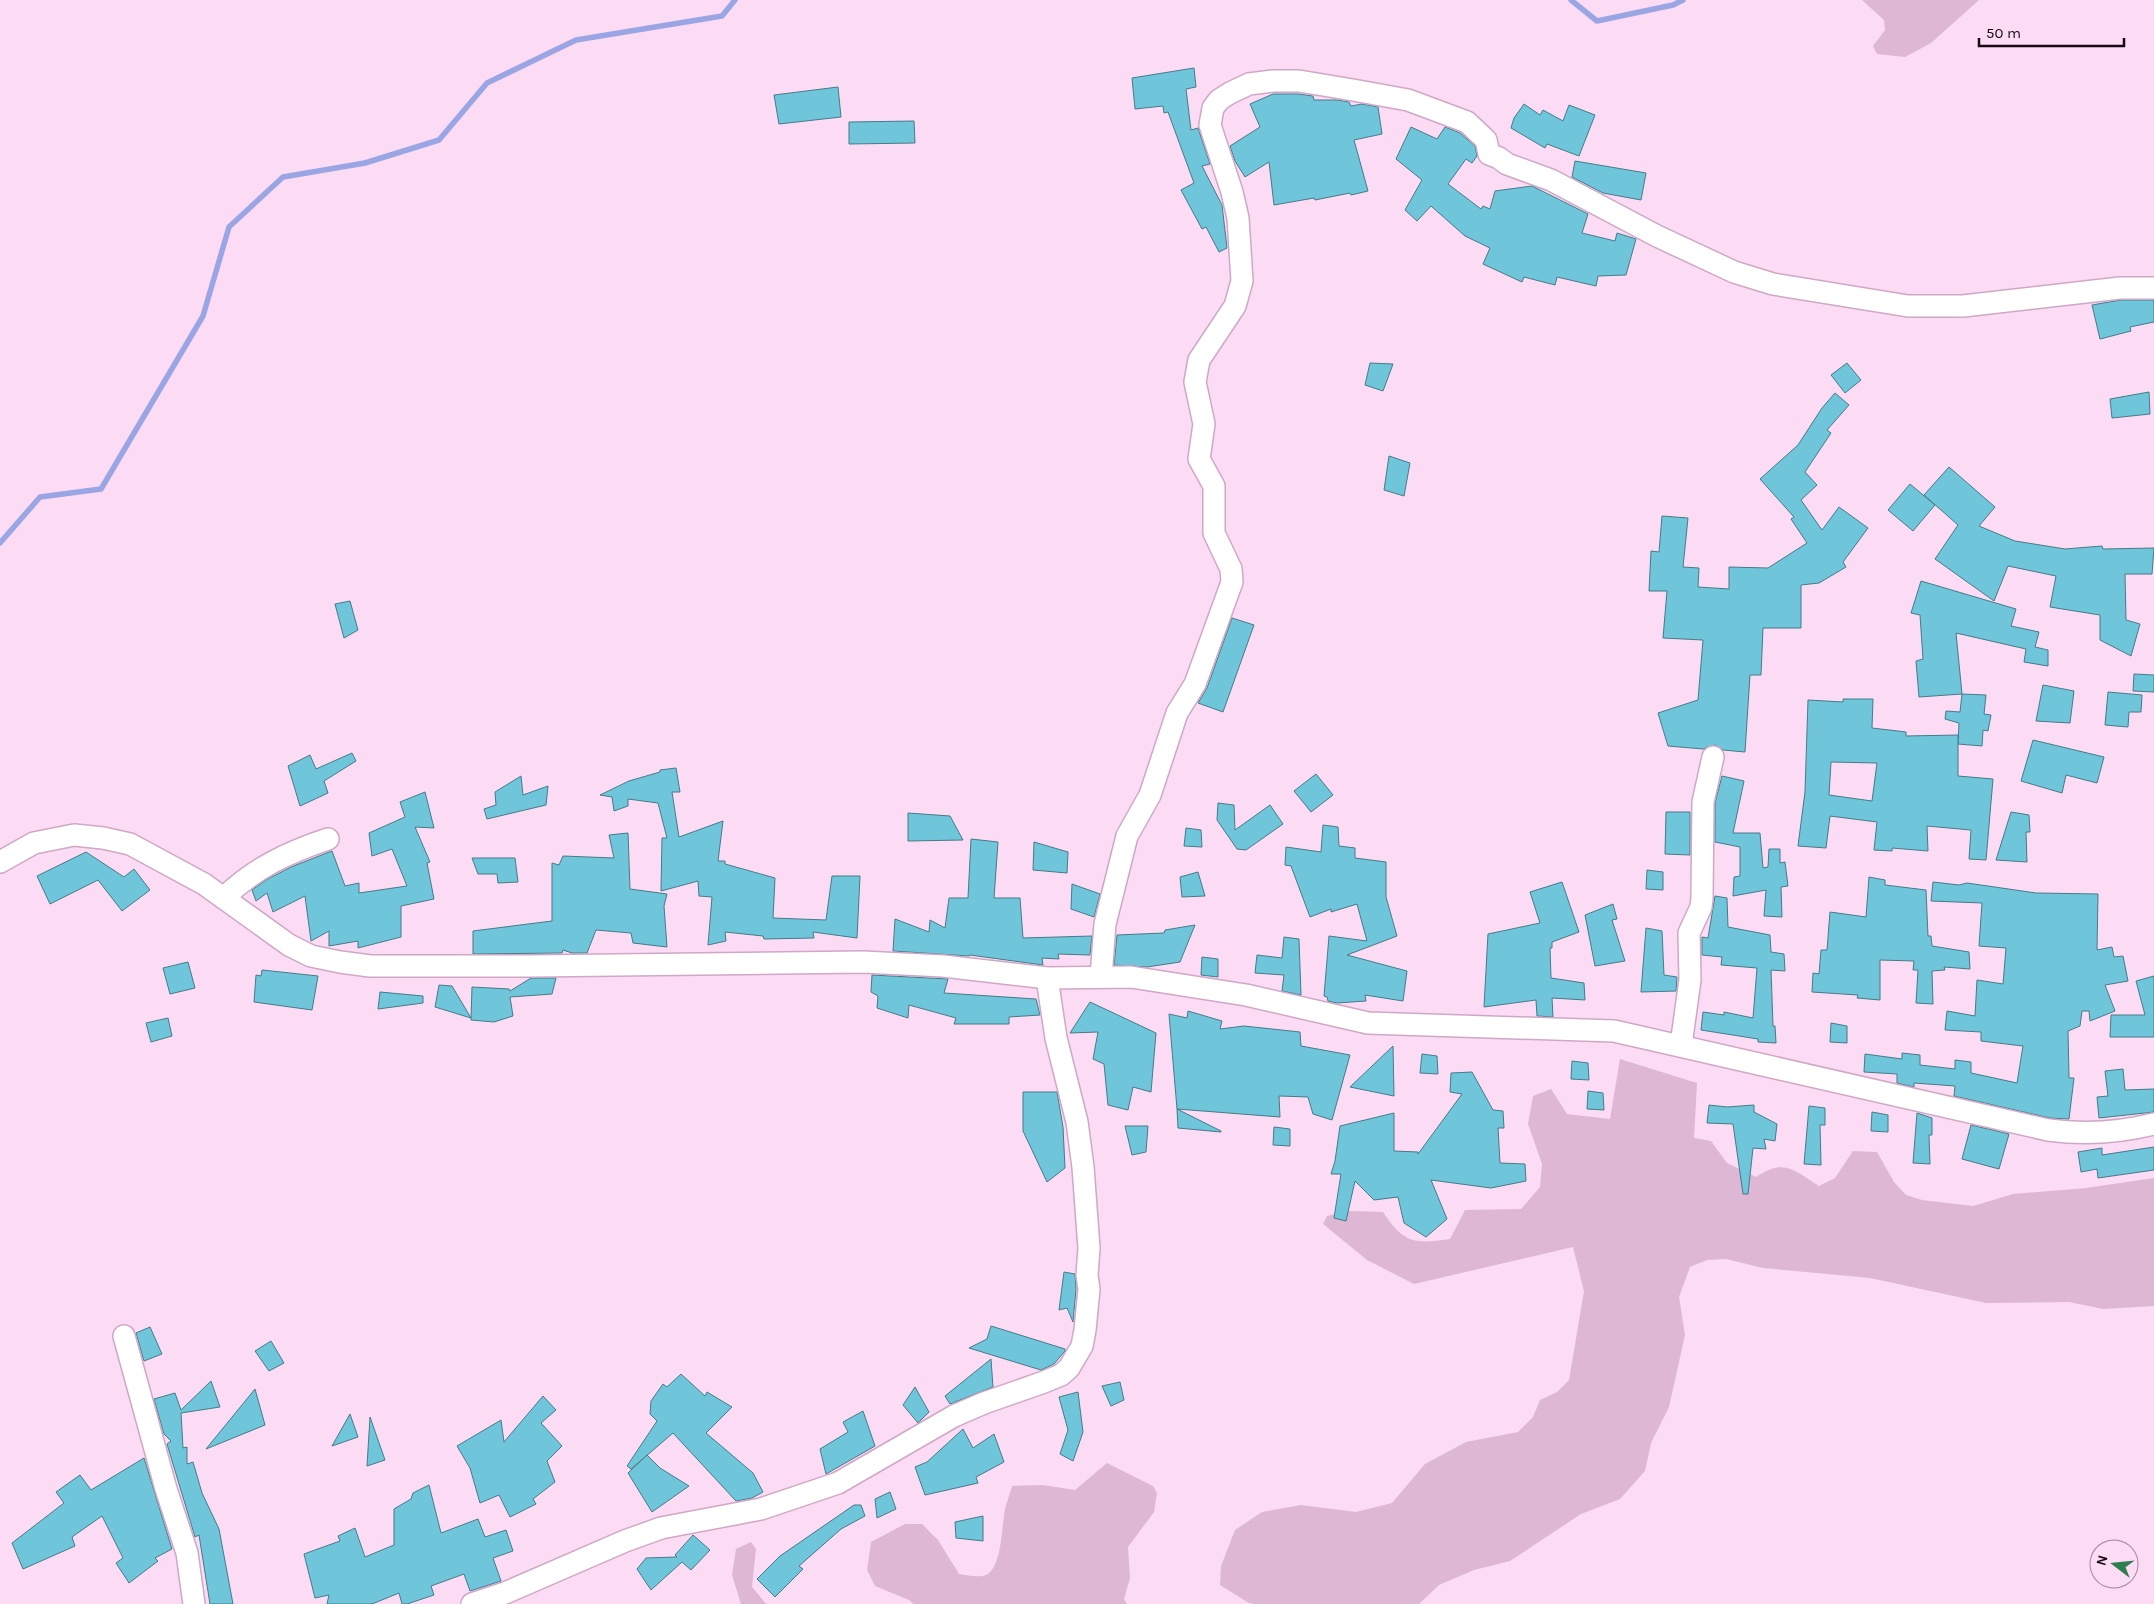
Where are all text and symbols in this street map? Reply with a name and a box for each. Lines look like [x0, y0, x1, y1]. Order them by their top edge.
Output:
scale bar [1979, 15, 2124, 47]
text: 50 m [1986, 24, 2021, 42]
north arrow [2089, 1539, 2139, 1589]
text: N [2092, 1553, 2112, 1568]

